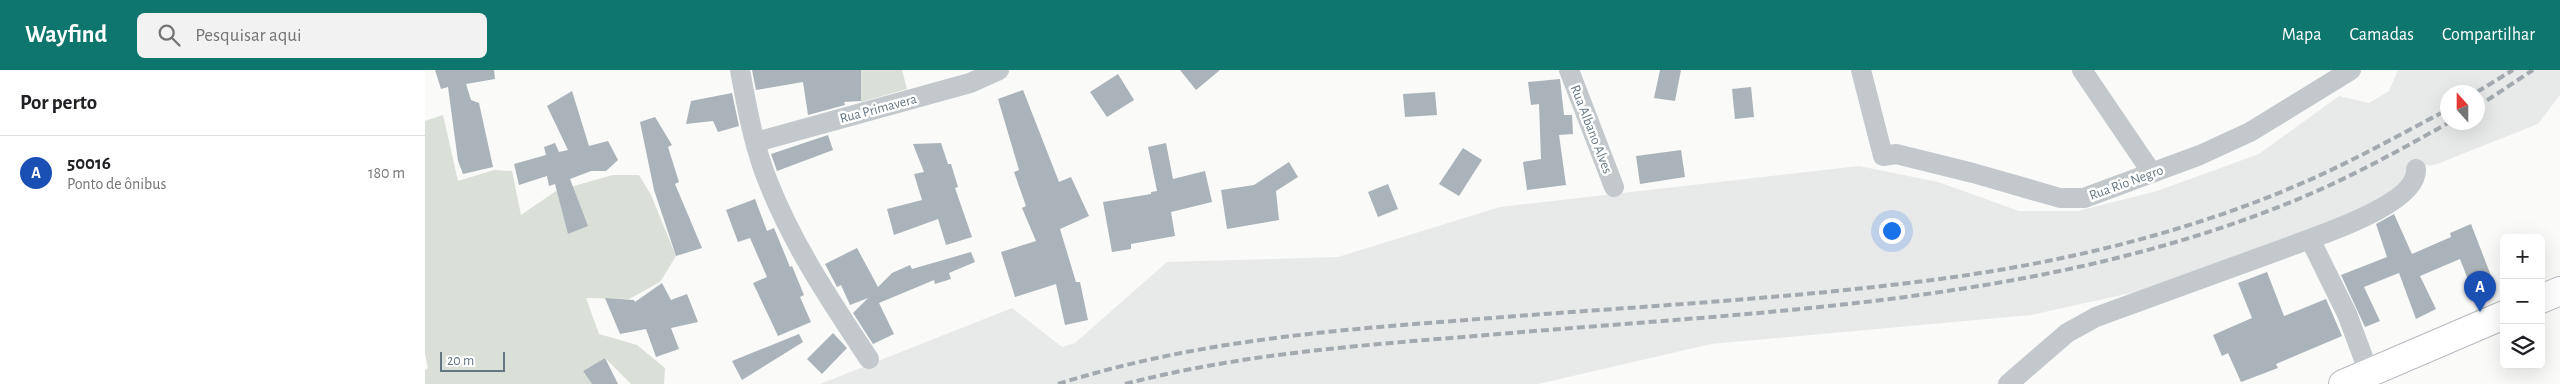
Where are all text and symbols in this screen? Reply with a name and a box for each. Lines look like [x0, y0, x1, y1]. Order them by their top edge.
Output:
search box [137, 13, 487, 58]
icon: search [155, 21, 183, 49]
text: Wayfind [25, 23, 107, 47]
text: Pesquisar aqui [195, 26, 302, 45]
text: Mapa [2282, 26, 2321, 44]
text: Camadas [2349, 26, 2414, 44]
text: Compartilhar [2442, 26, 2535, 44]
street label: Rua Albano Alves [1568, 83, 1614, 176]
north arrow [2440, 85, 2485, 130]
text: Por perto [20, 92, 97, 113]
street label: Rua Primavera [838, 92, 919, 126]
text: 50016 [67, 154, 111, 173]
street label: Rua Rio Negro [2088, 163, 2165, 203]
text: A [31, 165, 41, 181]
text: 180 m [368, 165, 405, 181]
text: Ponto de ônibus [67, 176, 166, 192]
your location [1879, 218, 1905, 244]
map controls [2500, 234, 2545, 369]
button: + [2500, 234, 2545, 279]
pin: A [2464, 271, 2496, 312]
button: − [2500, 279, 2545, 324]
button: layers [2500, 324, 2545, 369]
scale bar [440, 349, 505, 372]
text: 20 m [447, 354, 474, 368]

